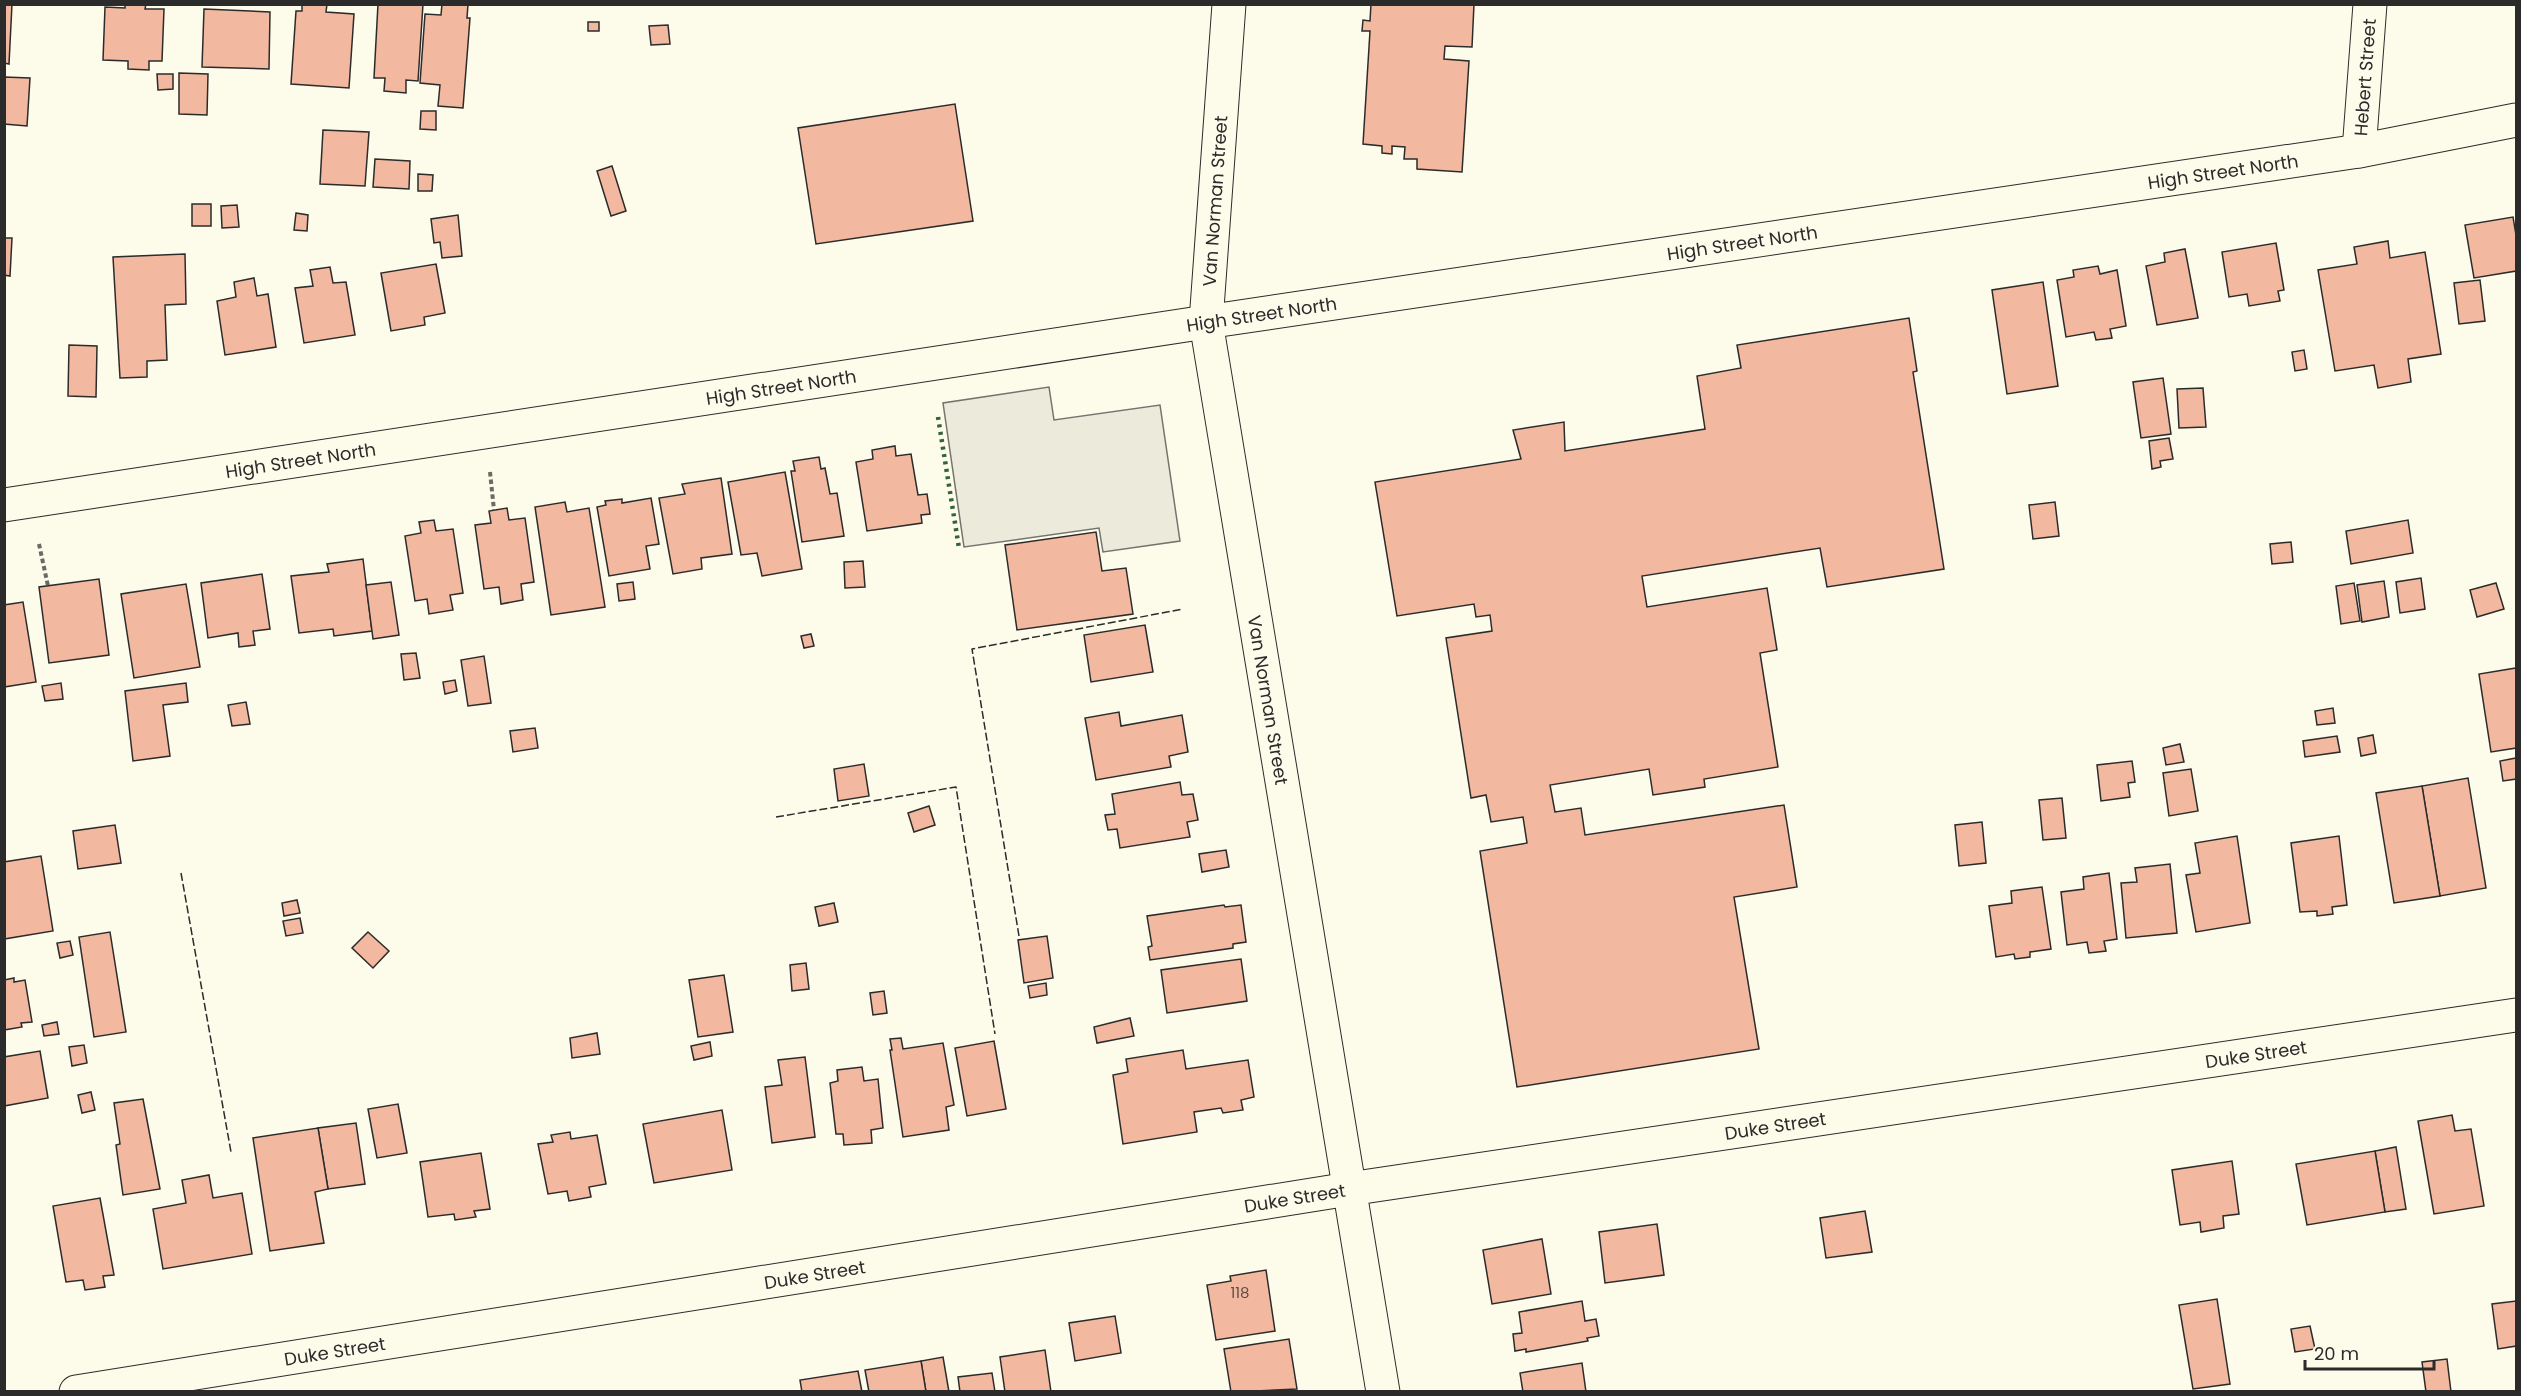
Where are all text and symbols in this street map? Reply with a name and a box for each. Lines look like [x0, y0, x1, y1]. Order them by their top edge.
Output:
street label: Hebert Street [2348, 18, 2381, 137]
street label: Van Norman Street [1197, 115, 1233, 287]
street label: High Street North [2146, 148, 2300, 195]
street label: High Street North [1665, 219, 1819, 266]
street label: High Street North [1184, 290, 1339, 337]
street label: High Street North [704, 363, 858, 410]
street label: High Street North [224, 436, 378, 484]
street label: Van Norman Street [1242, 613, 1295, 787]
street label: Duke Street [2203, 1034, 2308, 1074]
street label: Duke Street [1723, 1106, 1828, 1145]
street label: Duke Street [1242, 1177, 1347, 1218]
street label: Duke Street [762, 1254, 867, 1295]
house number: 118 [1230, 1282, 1250, 1303]
street label: Duke Street [282, 1330, 387, 1371]
scale bar [2305, 1333, 2434, 1371]
text: 20 m [2314, 1341, 2359, 1366]

